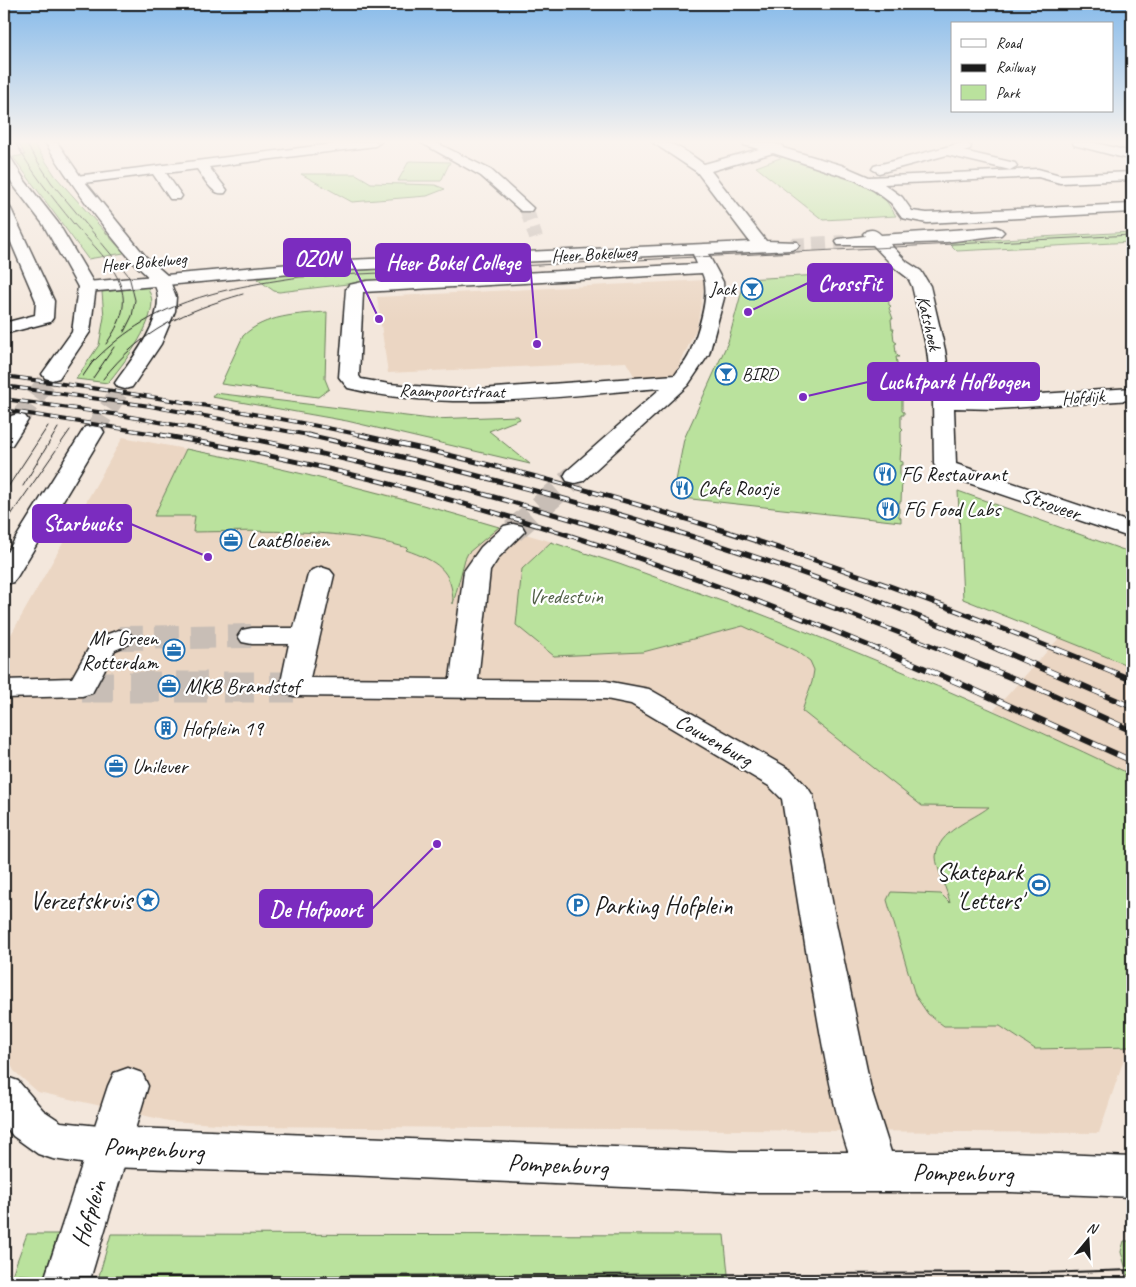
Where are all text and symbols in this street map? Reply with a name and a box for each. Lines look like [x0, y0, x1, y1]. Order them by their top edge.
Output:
legend [951, 22, 1114, 112]
text: Road [996, 34, 1023, 53]
text: Railway [996, 58, 1037, 77]
text: Park [996, 84, 1021, 103]
callout: OZON [284, 239, 350, 276]
street label: Heer Bokelweg [551, 241, 639, 267]
callout: Heer Bokel College [376, 244, 530, 281]
text: OZON [294, 245, 343, 273]
street label: Heer Bokelweg [101, 247, 189, 277]
text: Heer Bokel College [386, 249, 523, 277]
callout: CrossFit [808, 264, 892, 301]
text: CrossFit [818, 270, 885, 298]
bar icon: Jack [740, 277, 764, 301]
place label: Jack [709, 278, 737, 300]
street label: Katshoek [912, 294, 946, 354]
bar icon: BIRD [714, 362, 738, 386]
place label: BIRD [742, 363, 779, 385]
callout: Luchtpark Hofbogen [868, 363, 1039, 400]
text: Luchtpark Hofbogen [878, 368, 1031, 396]
street label: Raampoortstraat [399, 379, 507, 403]
street label: Hofdijk [1061, 384, 1106, 409]
place label: FG Restaurant [901, 461, 1009, 487]
restaurant icon: FG Restaurant [873, 462, 897, 486]
place label: Cafe Roosje [698, 475, 780, 501]
restaurant icon: Cafe Roosje [670, 476, 694, 500]
street label: Stroveer [1018, 482, 1086, 527]
place label: FG Food Labs [904, 496, 1002, 522]
restaurant icon: FG Food Labs [876, 497, 900, 521]
callout: Starbucks [33, 505, 131, 542]
text: Starbucks [43, 510, 123, 538]
place label: LaatBloeien [247, 527, 331, 553]
office icon: LaatBloeien [219, 528, 243, 552]
park label: Vredestuin [529, 583, 604, 609]
place label: Mr Green Rotterdam [82, 625, 160, 675]
office icon: Mr Green Rotterdam [162, 638, 186, 662]
place label: MKB Brandstof [185, 673, 304, 699]
office icon: MKB Brandstof [157, 674, 181, 698]
street label: Couwenburg [671, 708, 758, 773]
place label: Hofplein 19 [182, 715, 265, 741]
building icon: Hofplein 19 [154, 716, 178, 740]
place label: Unilever [132, 753, 190, 779]
office icon: Unilever [104, 754, 128, 778]
place label: Skatepark 'Letters' [936, 856, 1028, 917]
sports icon: Skatepark 'Letters' [1027, 873, 1051, 897]
place label: Verzetskruis [30, 885, 134, 917]
place icon: Verzetskruis [136, 888, 160, 912]
callout: De Hofpoort [260, 890, 372, 927]
place label: Parking Hofplein [594, 890, 733, 922]
parking icon: Parking Hofplein [566, 893, 590, 917]
text: De Hofpoort [270, 896, 365, 924]
street label: Pompenburg [103, 1130, 207, 1168]
street label: Pompenburg [507, 1146, 611, 1184]
street label: Pompenburg [912, 1156, 1016, 1190]
street label: Hofplein [64, 1175, 114, 1250]
north arrow [1064, 1214, 1114, 1264]
text: N [1085, 1219, 1101, 1238]

